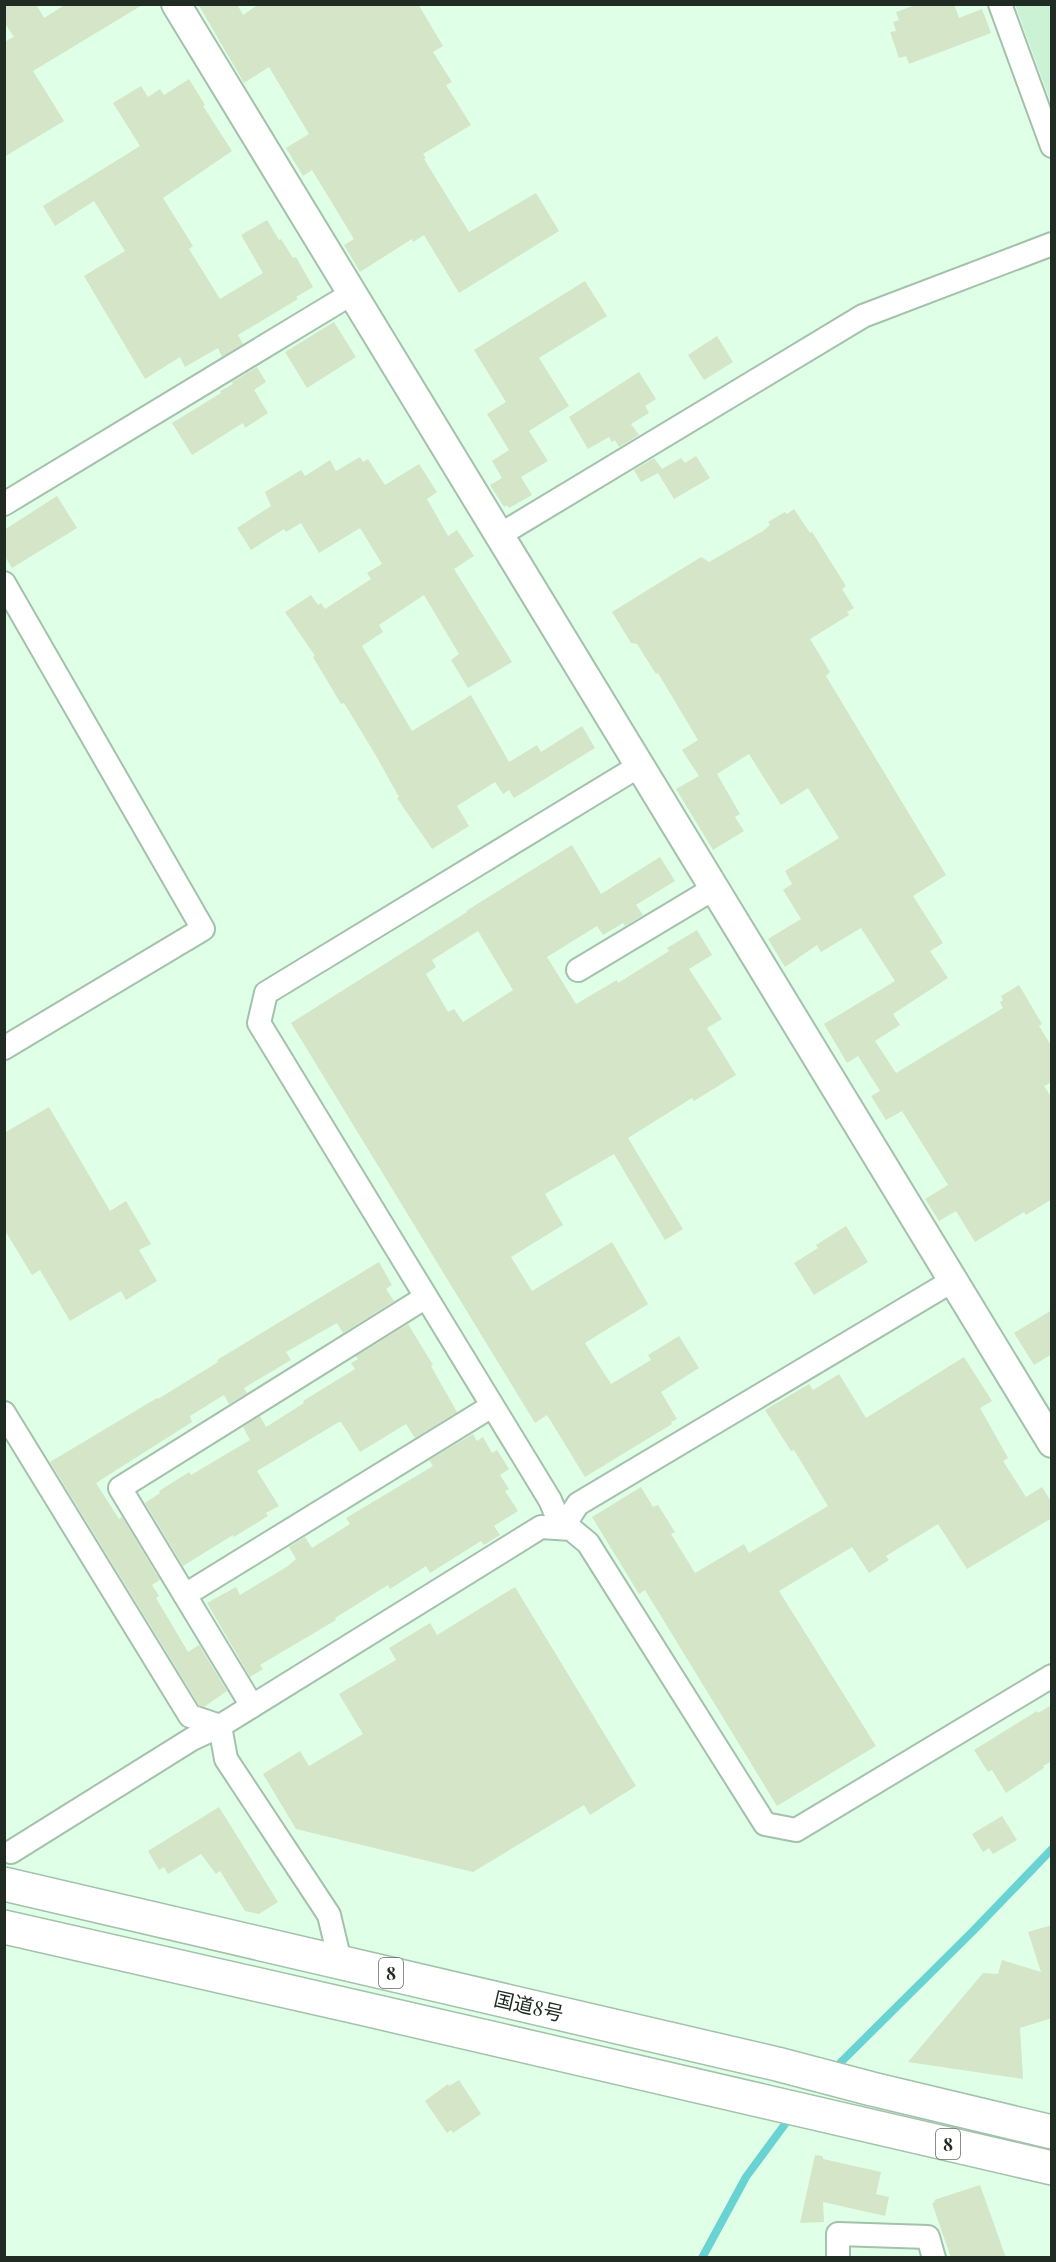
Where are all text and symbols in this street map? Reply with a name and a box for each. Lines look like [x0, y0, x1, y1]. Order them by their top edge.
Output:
road number: 8 [379, 1958, 403, 1988]
street label: 国道8号 [492, 1984, 566, 2026]
road number: 8 [936, 2129, 960, 2159]

